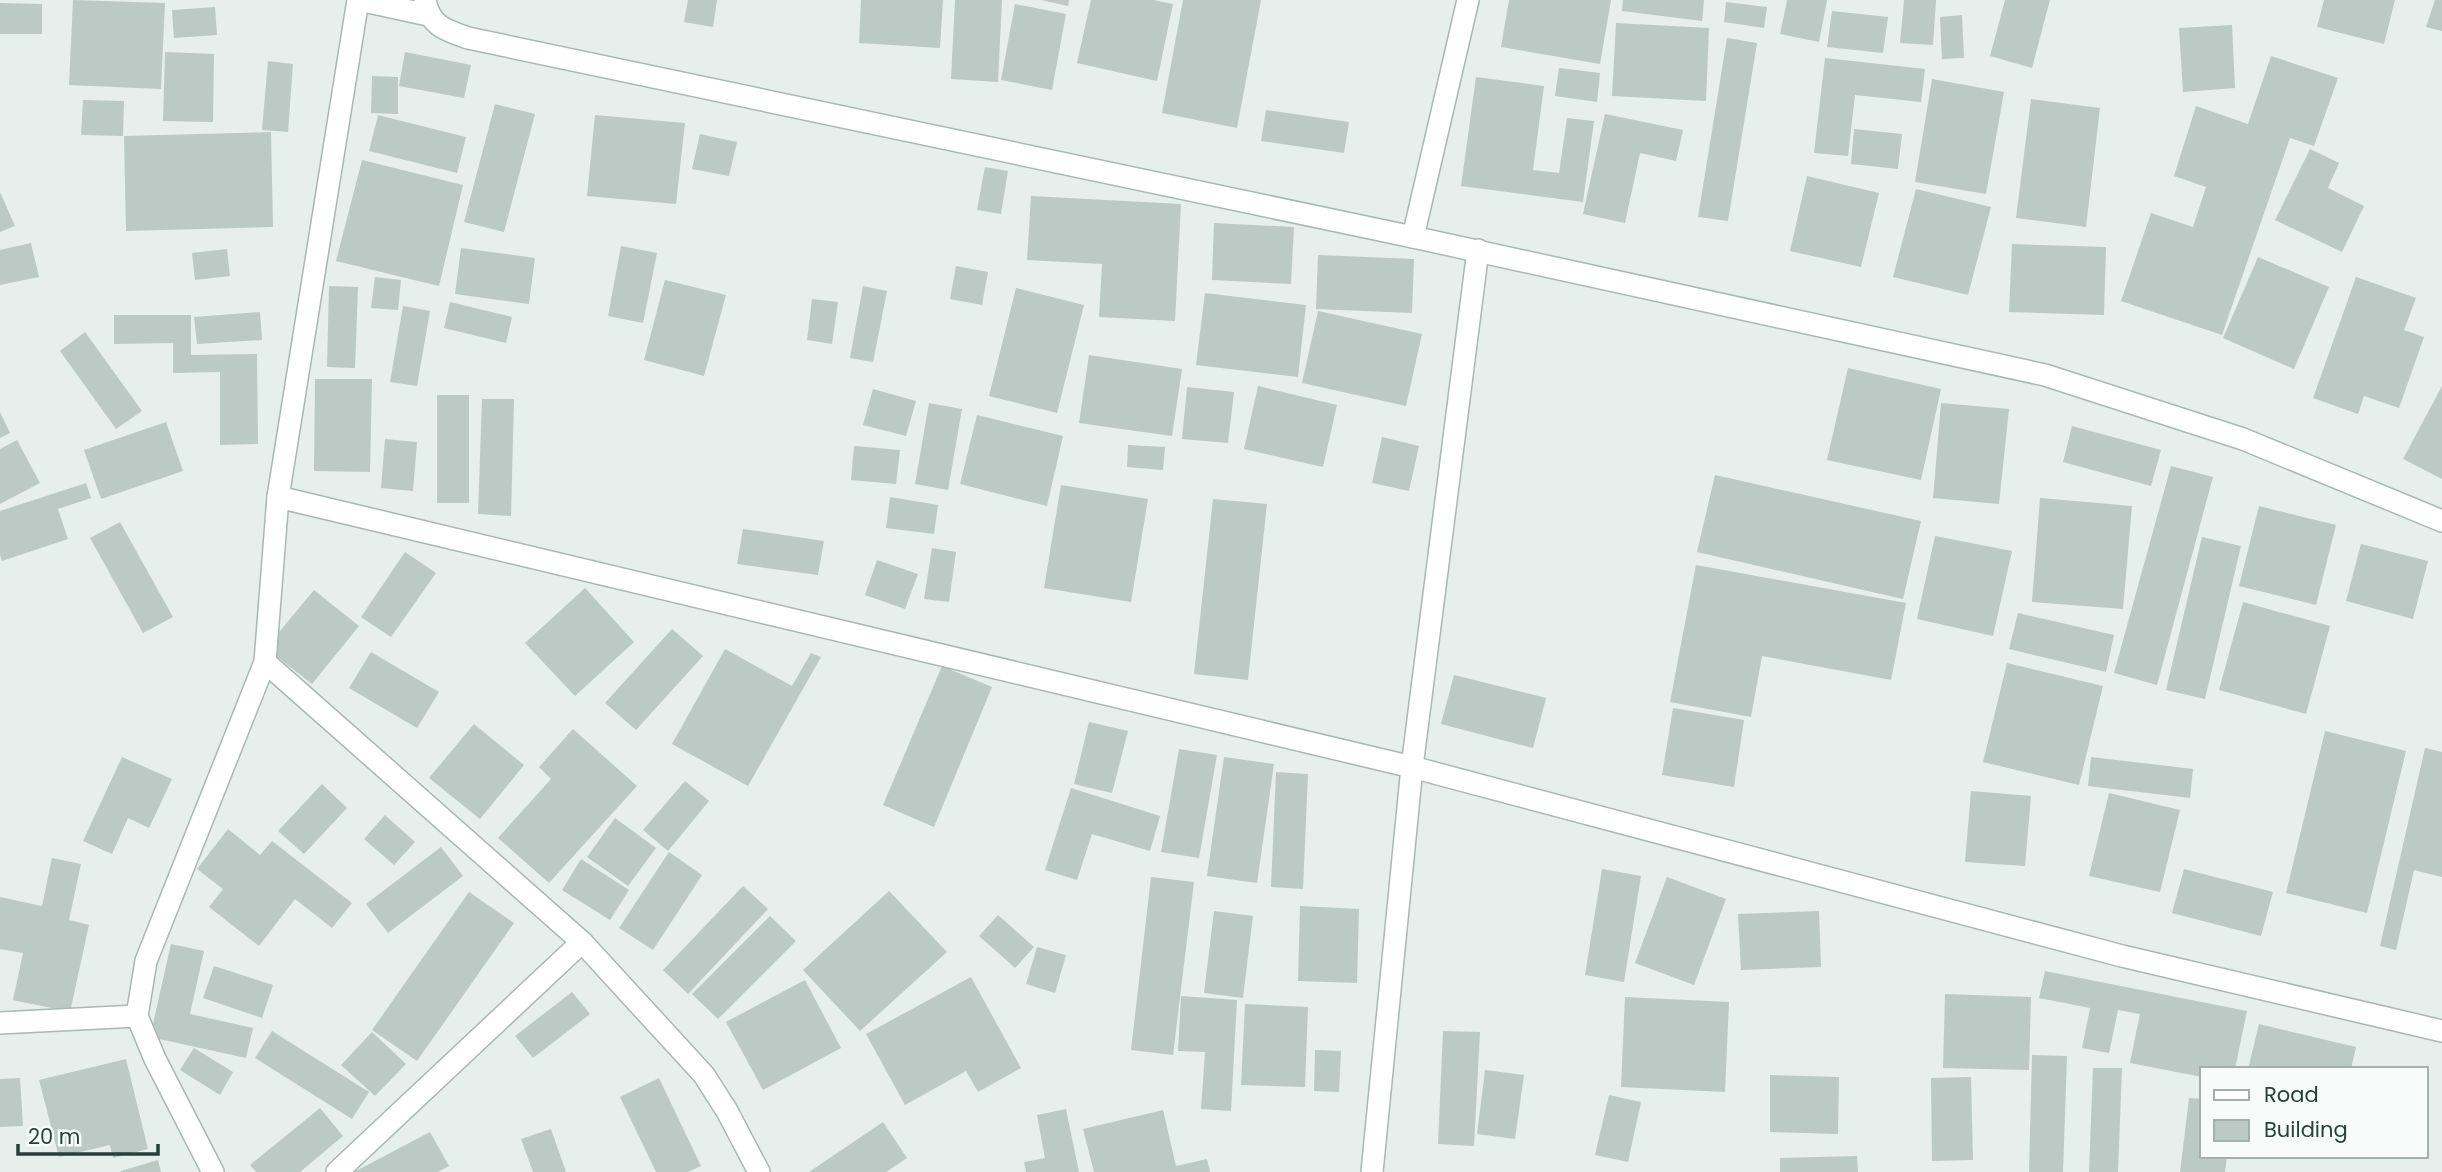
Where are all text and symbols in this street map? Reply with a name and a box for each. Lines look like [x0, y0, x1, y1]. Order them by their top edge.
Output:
legend [2200, 1067, 2428, 1158]
text: Road [2264, 1080, 2319, 1109]
scale bar [18, 1112, 158, 1156]
text: Building [2264, 1115, 2348, 1144]
text: 20 m [28, 1122, 81, 1151]

